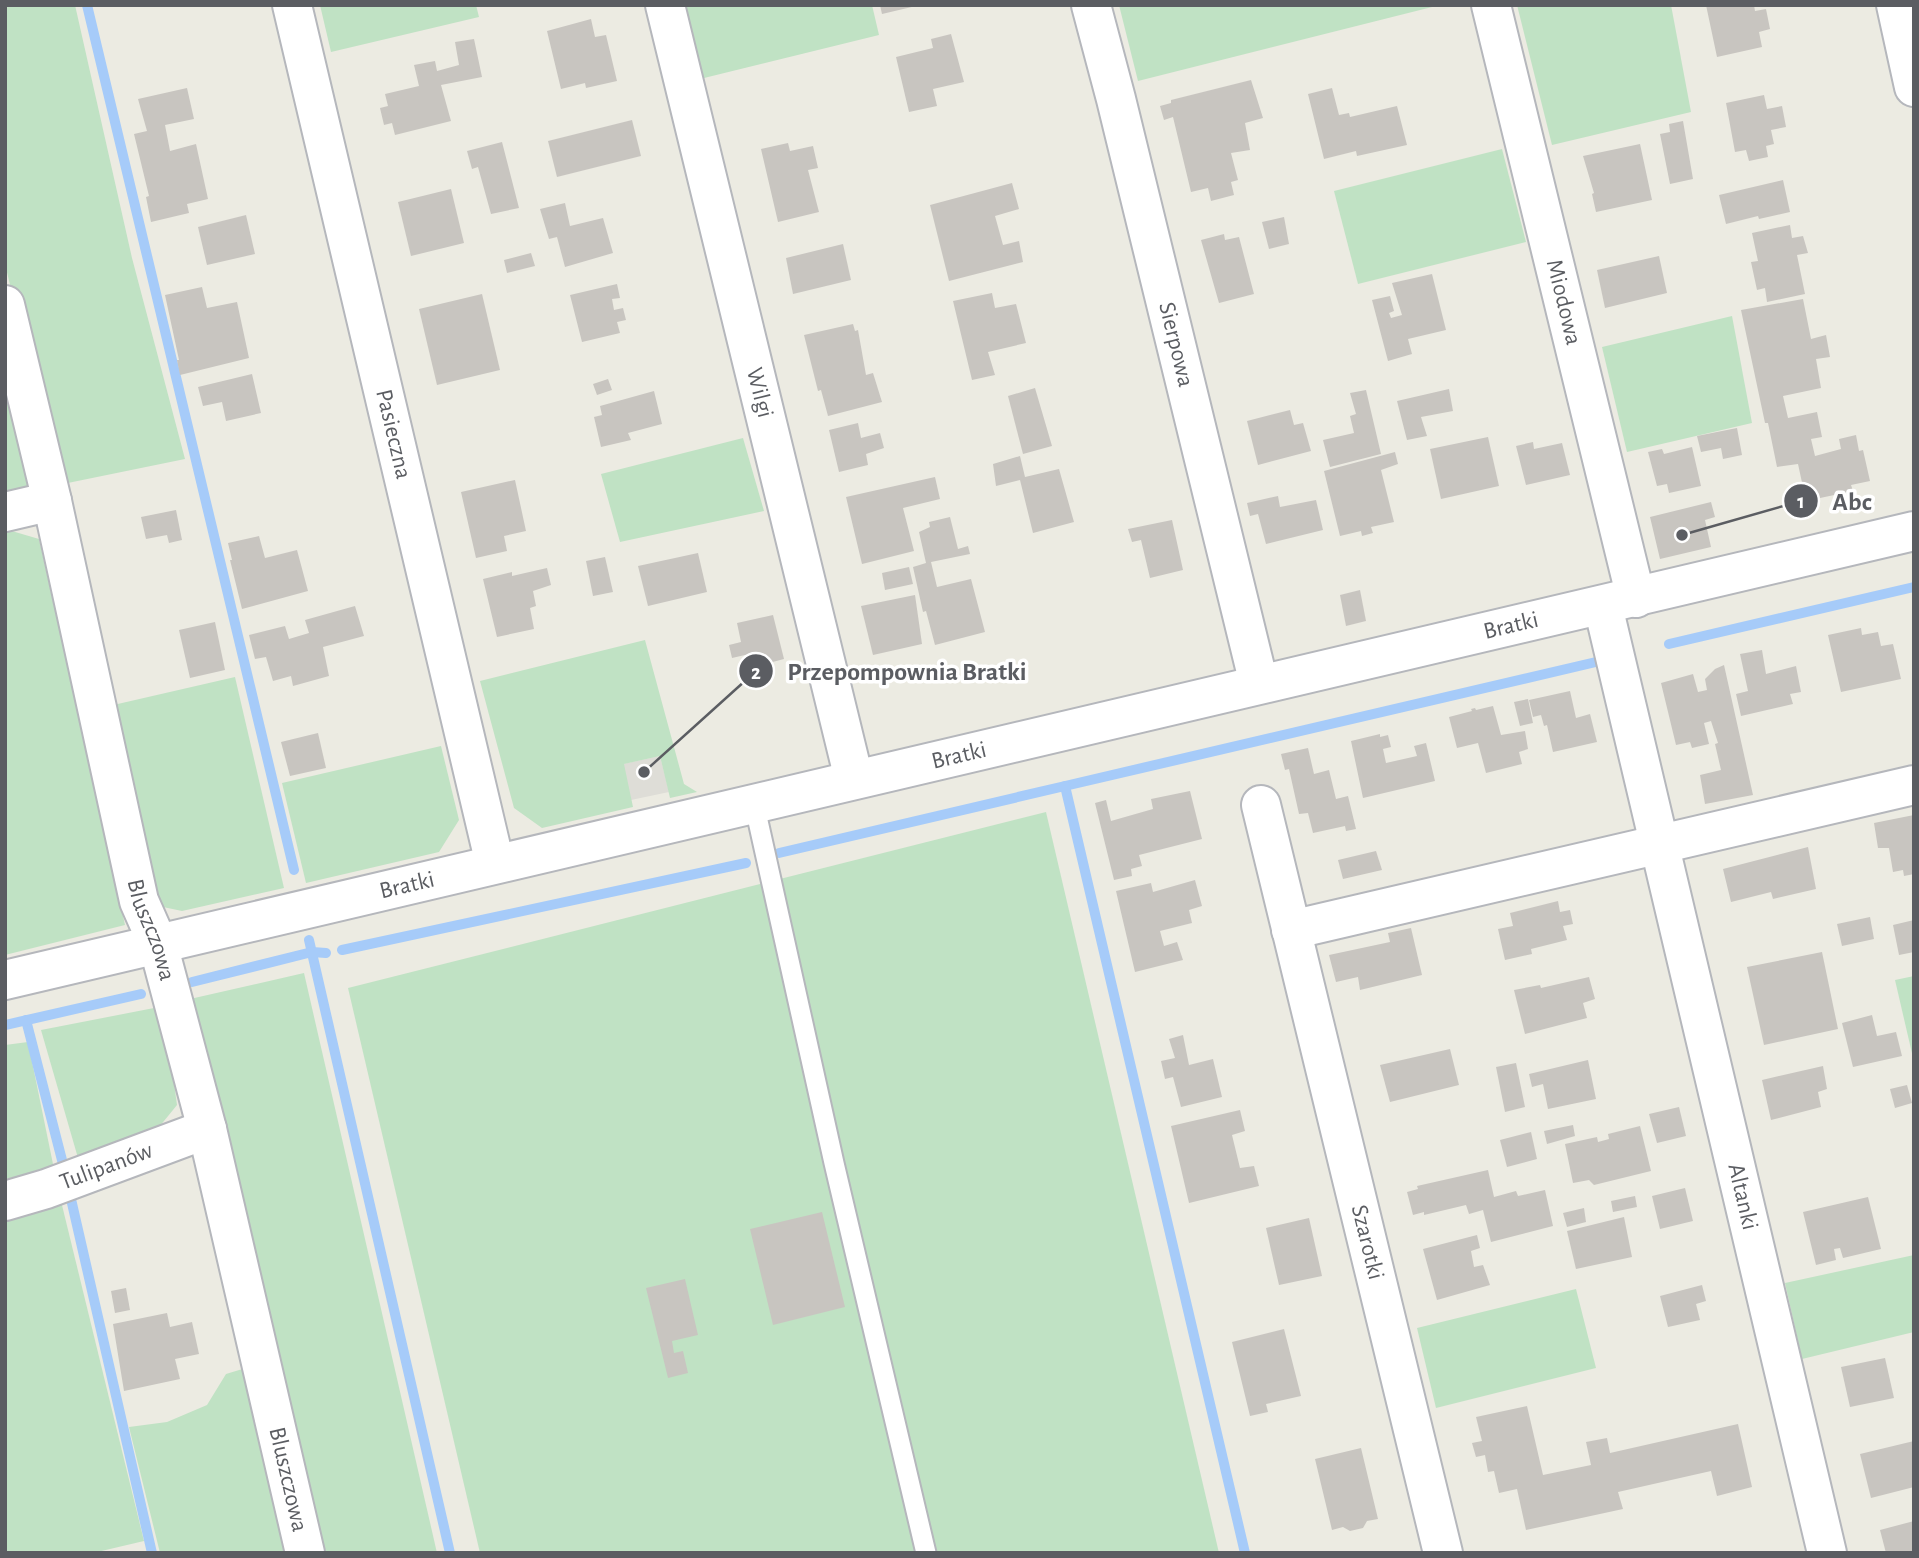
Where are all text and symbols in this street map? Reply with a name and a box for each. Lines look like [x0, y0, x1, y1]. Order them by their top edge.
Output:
street label: Miodowa [1542, 257, 1586, 348]
street label: Sierpowa [1154, 300, 1198, 389]
street label: Wilgi [742, 365, 777, 420]
street label: Pasieczna [371, 387, 416, 481]
callout: Abc [1783, 477, 1886, 524]
text: Abc [1832, 489, 1872, 515]
text: 1 [1797, 491, 1805, 512]
street label: Bratki [1481, 608, 1541, 644]
callout: Przepompownia Bratki [738, 648, 1040, 695]
text: Przepompownia Bratki [787, 659, 1027, 685]
text: 2 [751, 662, 761, 683]
street label: Bratki [929, 738, 989, 774]
street label: Bratki [377, 867, 437, 903]
street label: Bluszczowa [123, 877, 179, 983]
street label: Tulipanów [57, 1138, 156, 1195]
street label: Altanki [1723, 1161, 1762, 1232]
street label: Szarotki [1347, 1202, 1388, 1282]
street label: Bluszczowa [264, 1425, 312, 1534]

